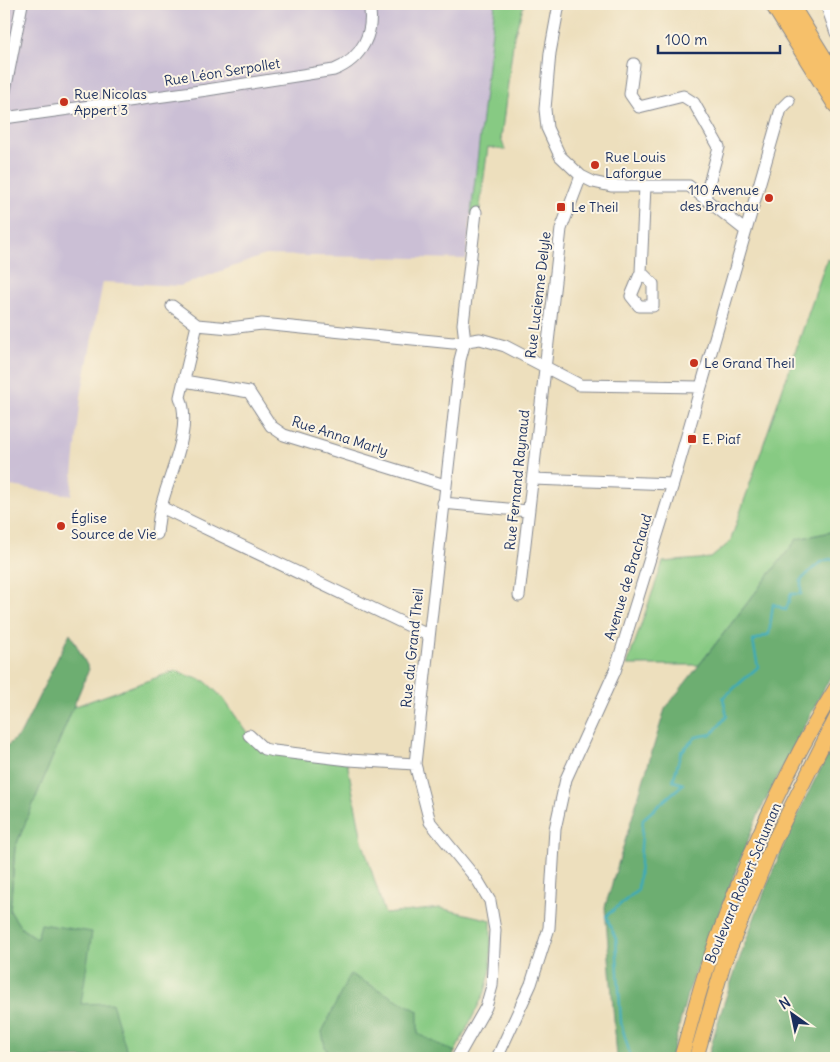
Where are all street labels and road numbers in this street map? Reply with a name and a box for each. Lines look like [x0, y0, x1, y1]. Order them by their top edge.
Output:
street label: Rue Léon Serpollet [163, 54, 282, 90]
street label: Rue Lucienne Delyle [521, 231, 555, 359]
street label: Rue Fernand Raynaud [501, 409, 533, 551]
street label: Rue Anna Marly [289, 412, 391, 460]
street label: Avenue de Brachaud [600, 512, 656, 642]
street label: Rue du Grand Theil [397, 587, 427, 709]
street label: Boulevard Robert Schuman [701, 800, 785, 966]

